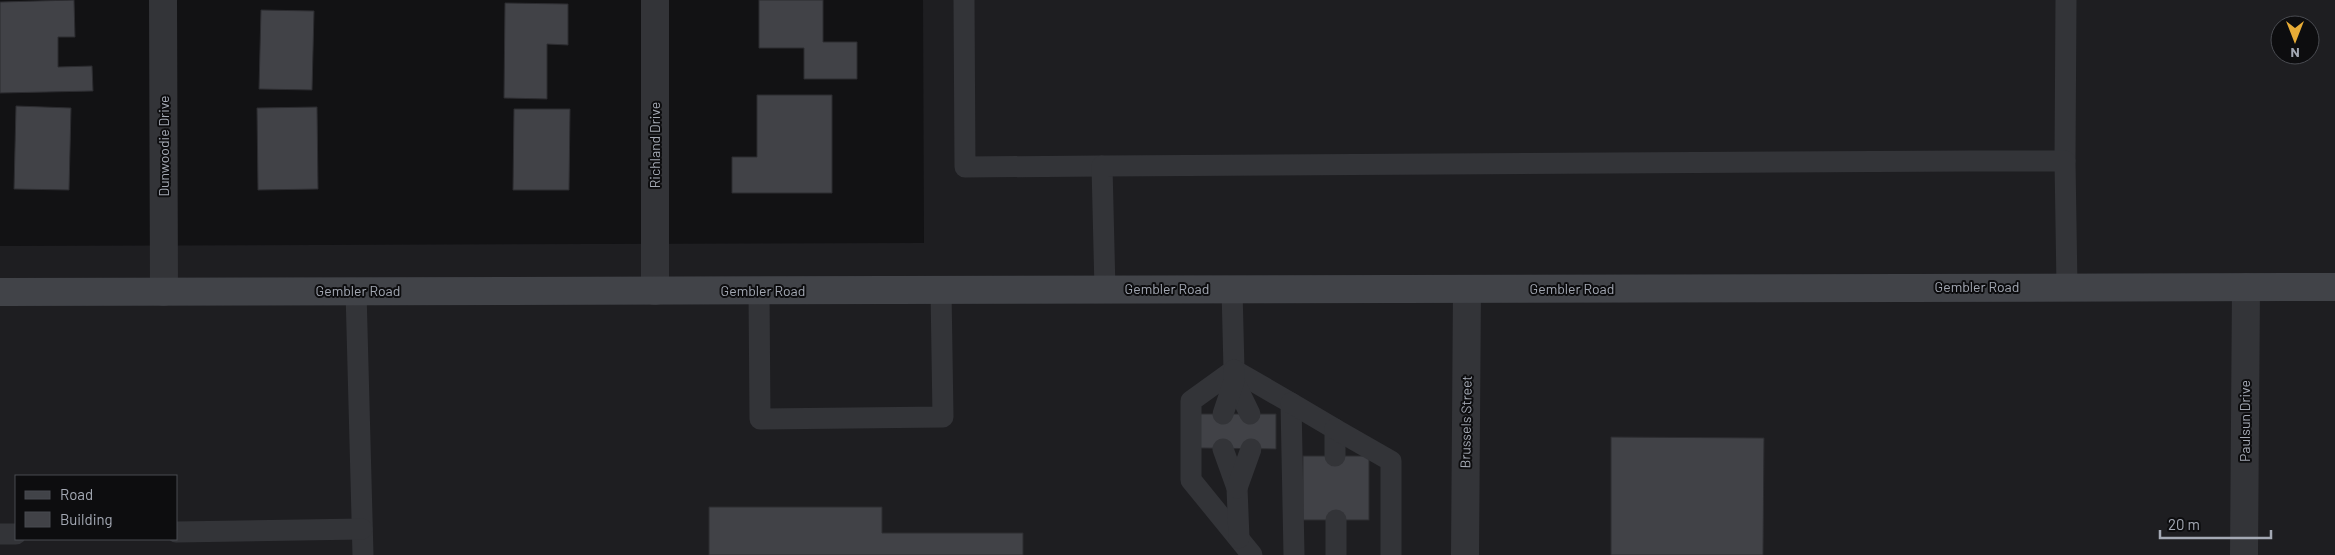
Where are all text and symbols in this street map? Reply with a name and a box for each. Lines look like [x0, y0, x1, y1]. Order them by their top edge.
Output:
north arrow [2270, 15, 2320, 65]
text: N [2290, 45, 2300, 62]
street label: Dunwoodie Drive [155, 95, 172, 197]
street label: Richland Drive [646, 102, 663, 188]
street label: Gembler Road [1935, 278, 2019, 295]
street label: Gembler Road [1125, 280, 1209, 297]
street label: Gembler Road [1530, 280, 1614, 297]
street label: Gembler Road [316, 282, 400, 299]
street label: Gembler Road [721, 282, 805, 299]
street label: Brussels Street [1456, 375, 1475, 469]
street label: Paulsun Drive [2236, 380, 2253, 462]
legend [15, 475, 178, 540]
text: Road [60, 485, 93, 503]
scale bar [2160, 508, 2271, 540]
text: Building [60, 510, 113, 528]
text: 20 m [2168, 515, 2200, 533]

